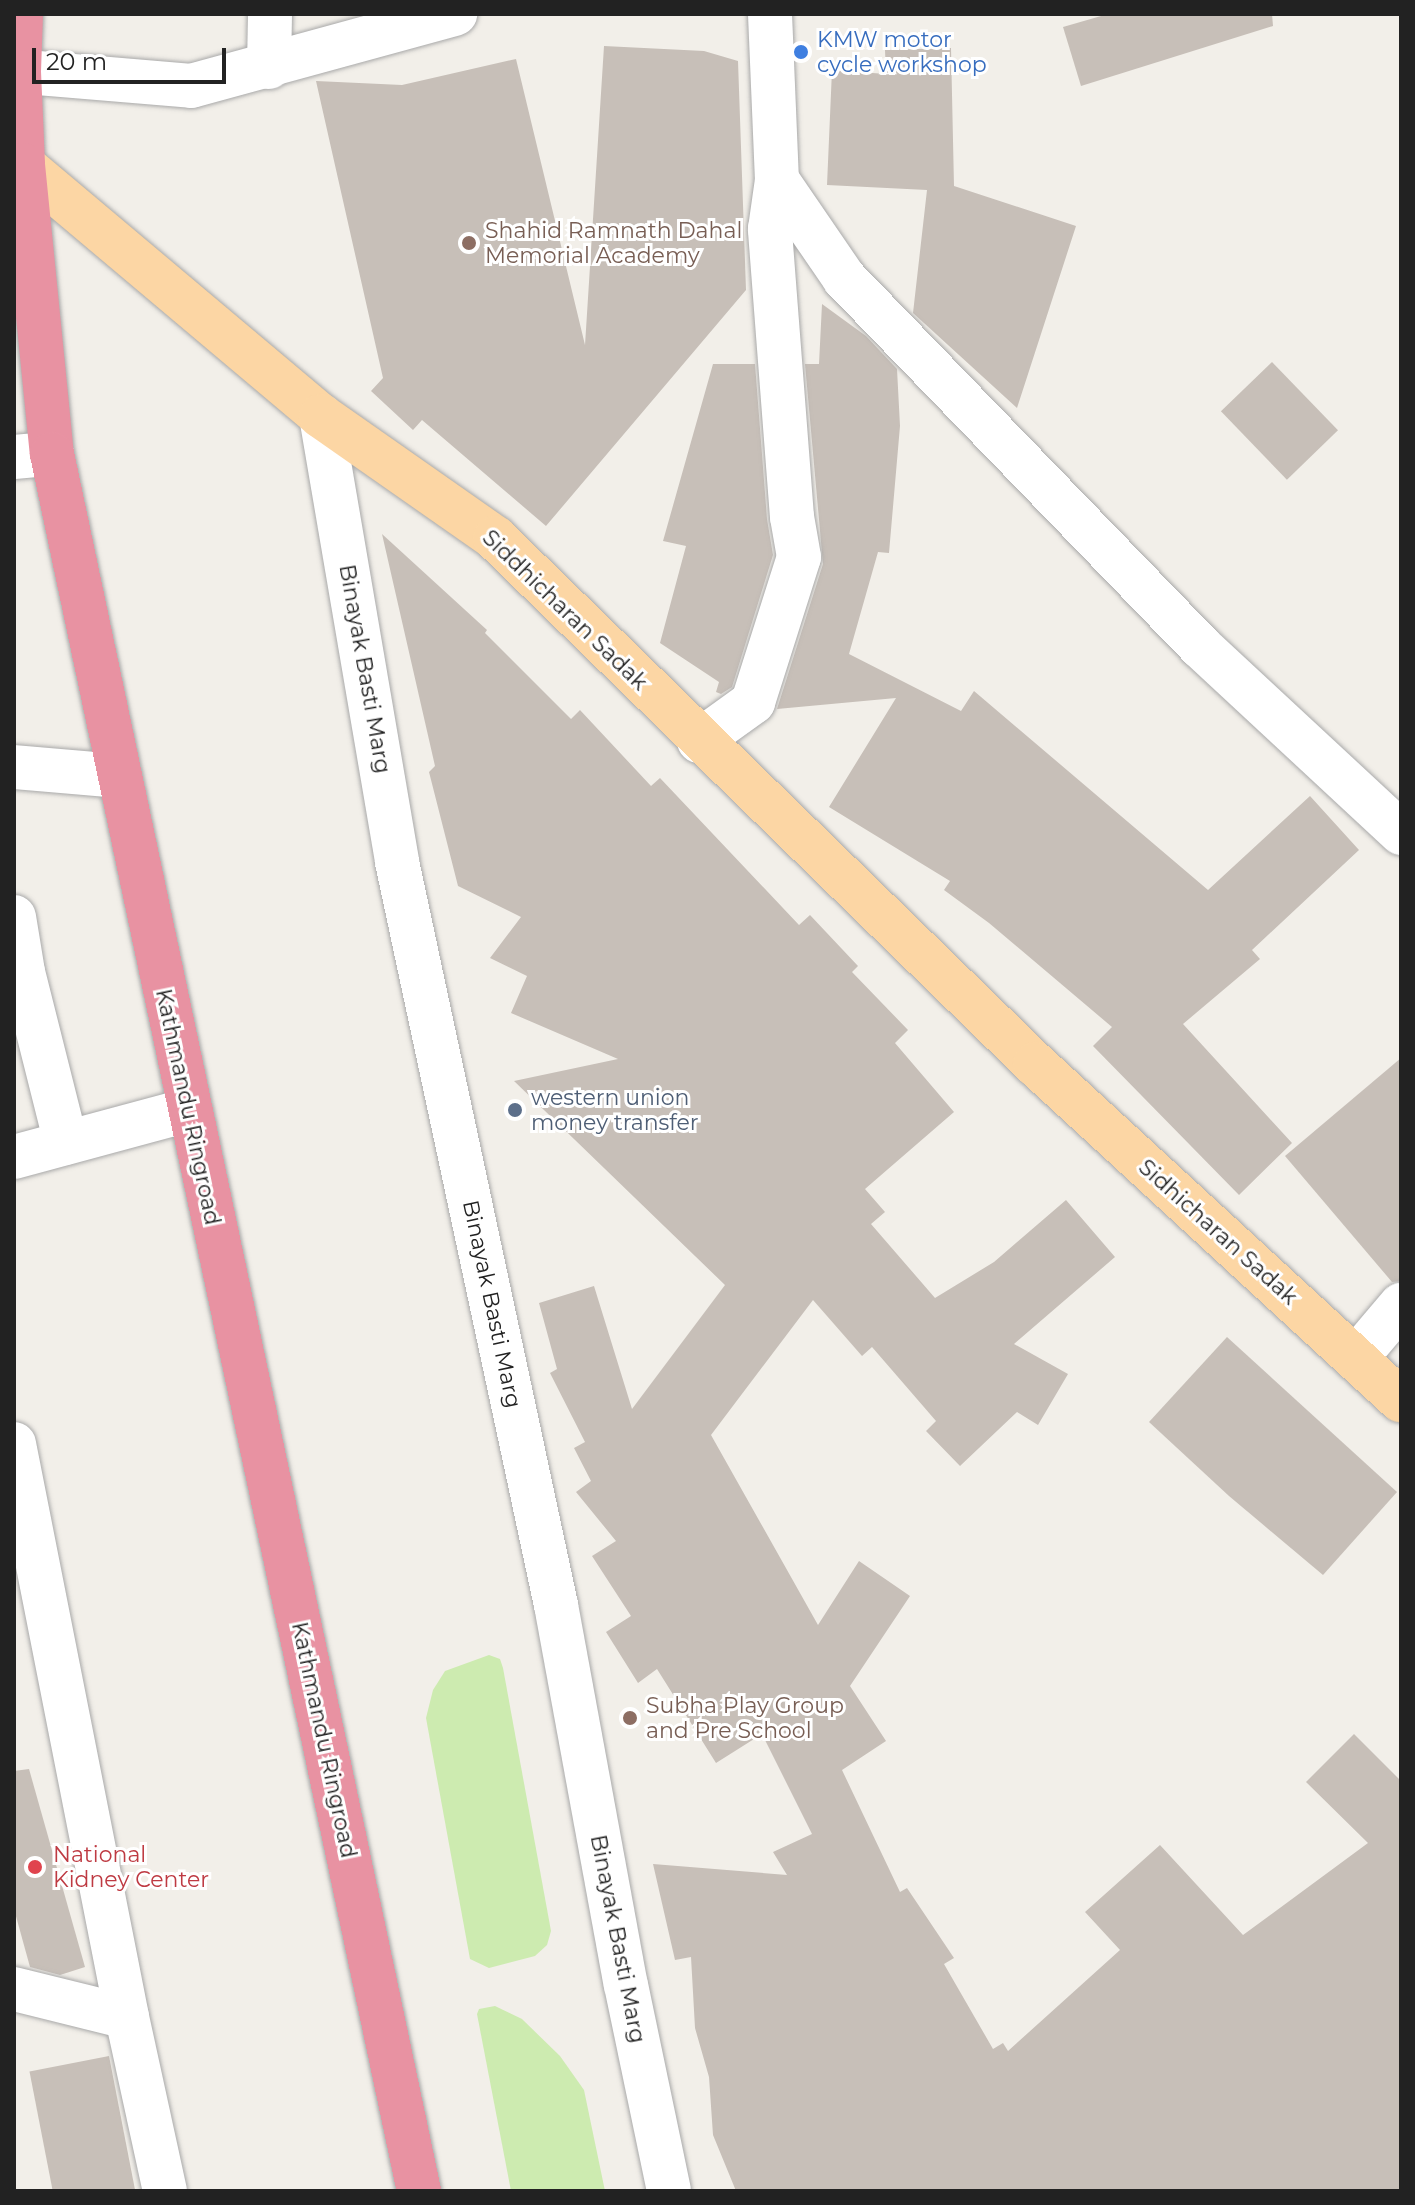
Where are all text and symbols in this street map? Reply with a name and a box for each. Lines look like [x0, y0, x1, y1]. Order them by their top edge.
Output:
place label: KMW motor cycle workshop [817, 26, 987, 78]
scale bar [36, 32, 230, 82]
marker: KMW motor cycle workshop [792, 43, 810, 61]
text: 20 m [46, 47, 107, 76]
place label: Shahid Ramnath Dahal Memorial Academy [485, 217, 742, 268]
marker: Shahid Ramnath Dahal Memorial Academy [460, 234, 478, 252]
street label: Siddhicharan Sadak [477, 524, 653, 696]
street label: Binayak Basti Marg [334, 562, 396, 776]
street label: Kathmandu Ringroad [150, 987, 226, 1227]
place label: western union money transfer [531, 1084, 699, 1136]
marker: western union money transfer [506, 1101, 524, 1119]
street label: Sidhicharan Sadak [1133, 1154, 1303, 1310]
street label: Binayak Basti Marg [457, 1198, 527, 1410]
street label: Kathmandu Ringroad [286, 1620, 362, 1860]
place label: Subha Play Group and Pre School [646, 1692, 844, 1744]
marker: Subha Play Group and Pre School [621, 1709, 639, 1727]
street label: Binayak Basti Marg [585, 1833, 651, 2045]
place label: National Kidney Center [53, 1841, 209, 1892]
marker: National Kidney Center [24, 1856, 46, 1878]

